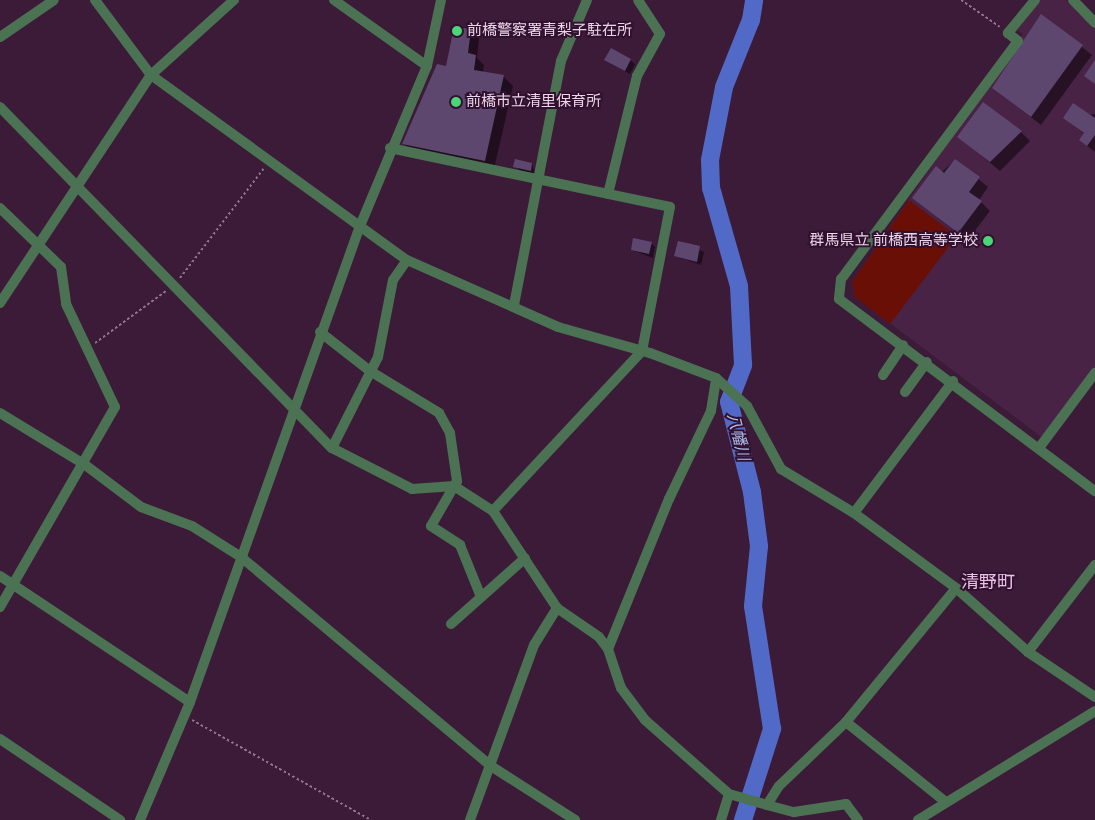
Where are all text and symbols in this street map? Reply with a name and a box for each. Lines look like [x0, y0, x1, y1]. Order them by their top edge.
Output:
place label: 前橋警察署青梨子駐在所 [467, 22, 632, 40]
marker: 前橋警察署青梨子駐在所 [451, 25, 463, 37]
place label: 前橋市立清里保育所 [466, 93, 601, 111]
marker: 前橋市立清里保育所 [450, 96, 462, 108]
place label: 群馬県立 前橋西高等学校 [810, 232, 978, 250]
marker: 群馬県立 前橋西高等学校 [982, 235, 994, 247]
water label: 八幡川 [723, 411, 753, 463]
district label: 清野町 [961, 571, 1015, 593]

